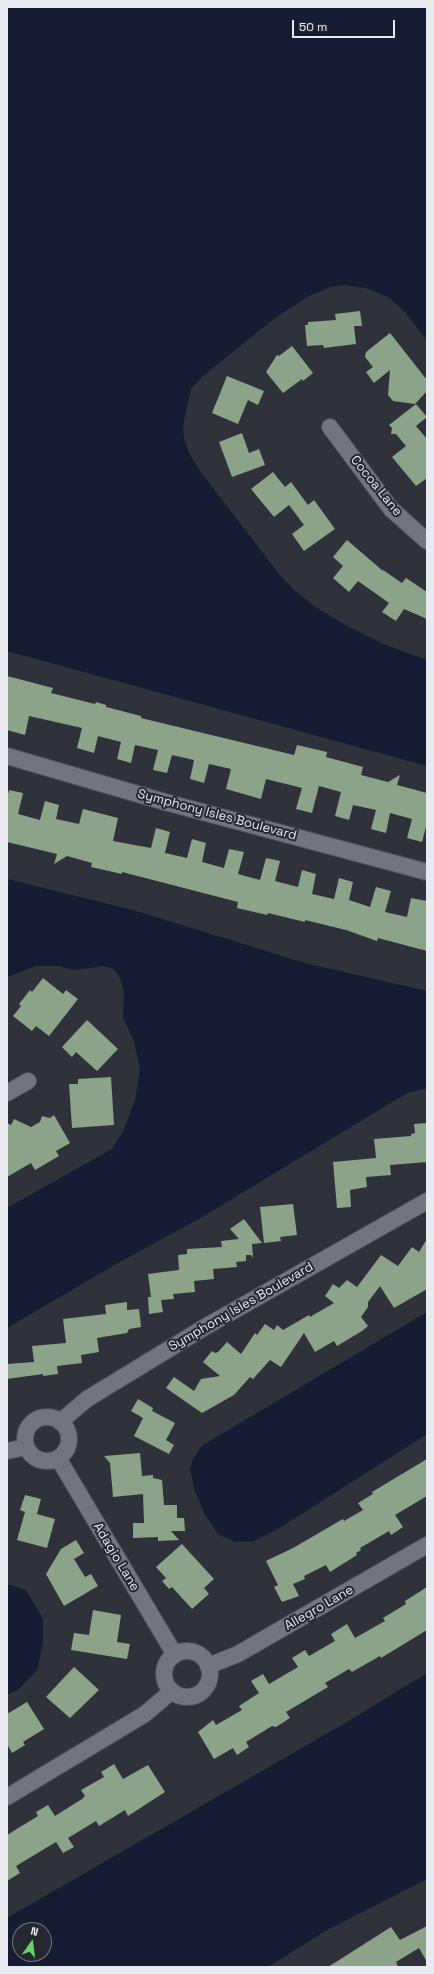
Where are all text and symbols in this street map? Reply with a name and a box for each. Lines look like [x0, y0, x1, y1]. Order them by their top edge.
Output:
scale bar [294, 12, 397, 38]
text: 50 m [299, 19, 327, 35]
street label: Cocoa Lane [347, 453, 405, 519]
street label: Symphony Isles Boulevard [136, 786, 298, 844]
street label: Symphony Isles Boulevard [166, 1259, 316, 1355]
street label: Adagio Lane [89, 1520, 143, 1594]
street label: Allegro Lane [282, 1582, 356, 1634]
north arrow [12, 1922, 52, 1962]
text: N [29, 1924, 40, 1939]

